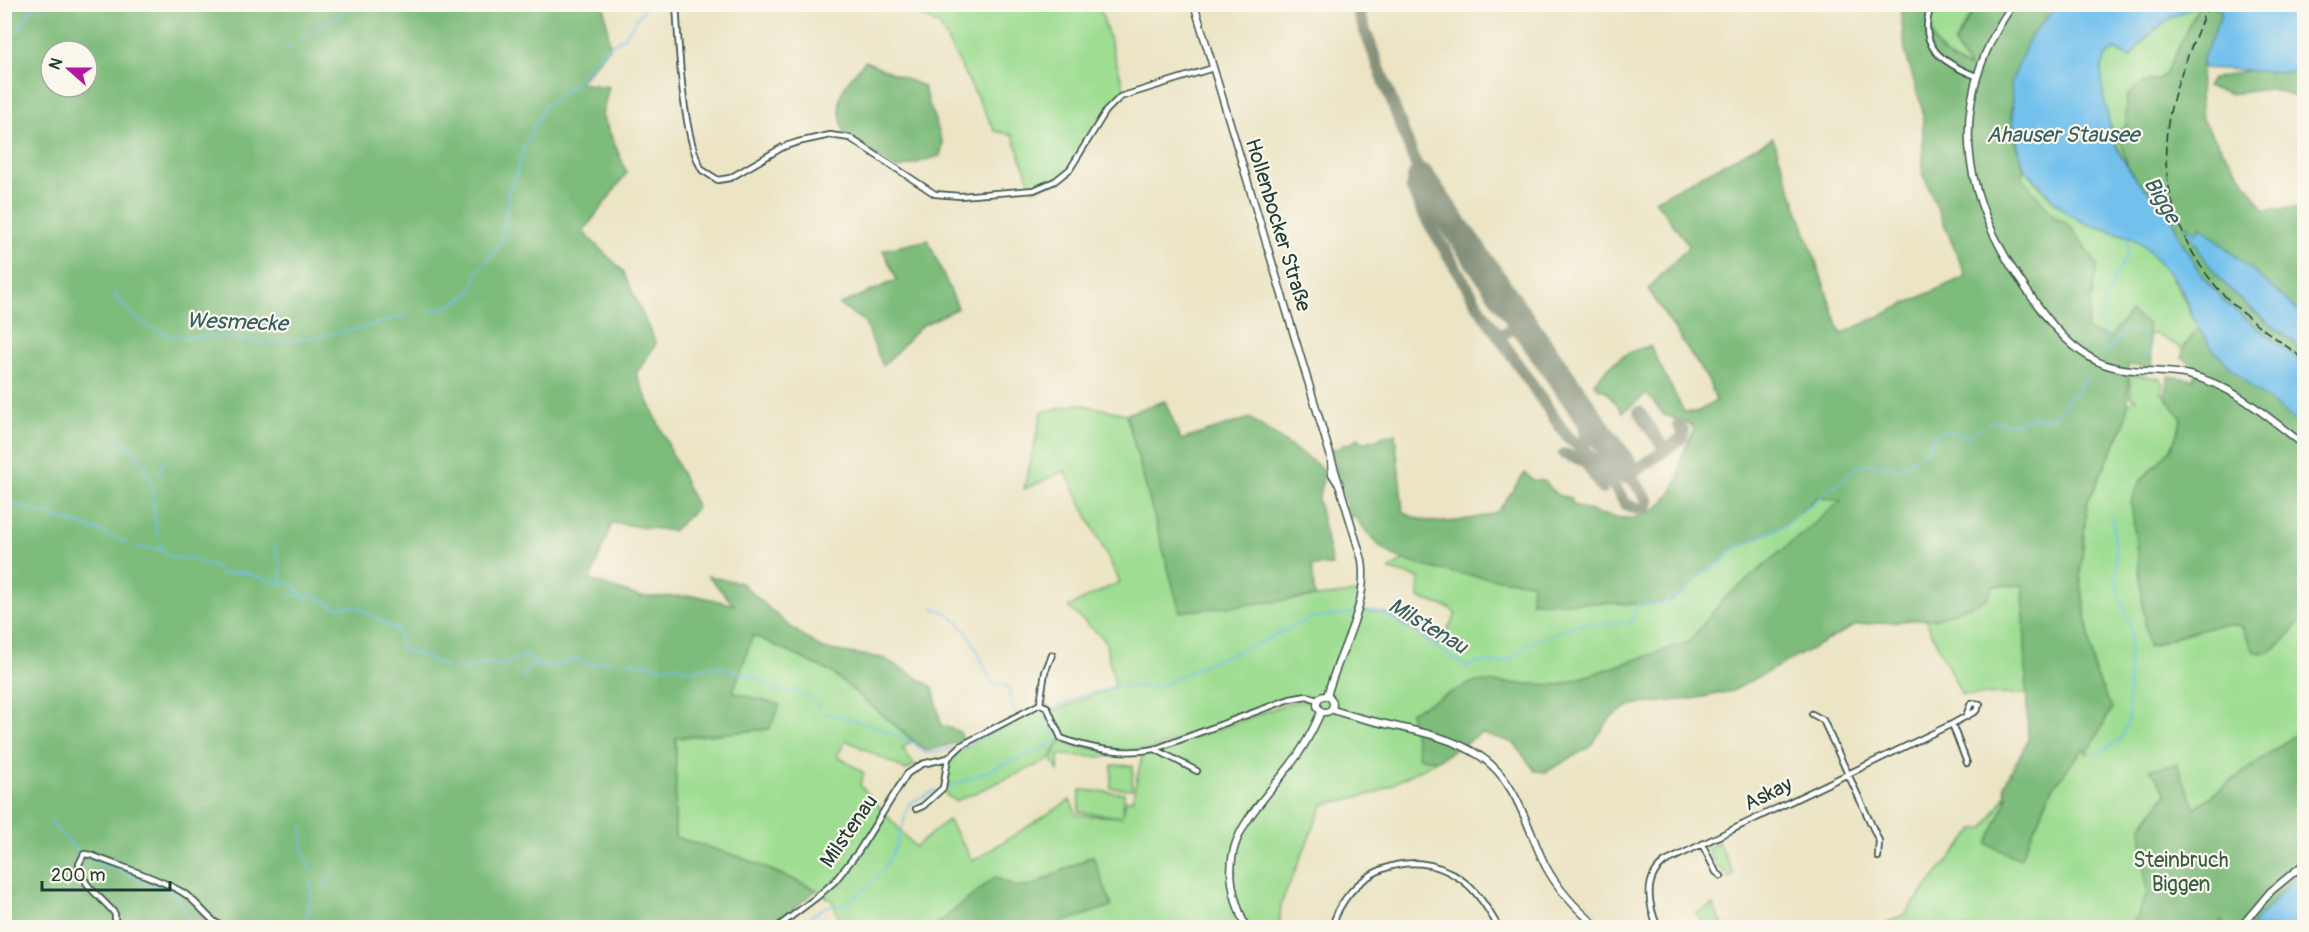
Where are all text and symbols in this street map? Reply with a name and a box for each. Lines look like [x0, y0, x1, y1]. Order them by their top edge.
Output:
north arrow [39, 39, 99, 99]
text: N [45, 55, 67, 73]
water label: Ahauser Stausee [1987, 121, 2142, 149]
street label: Hollenbocker Straße [1239, 135, 1317, 315]
water label: Bigge [2137, 172, 2188, 230]
water label: Wesmecke [186, 306, 290, 338]
water label: Milstenau [1383, 591, 1474, 662]
street label: Askay [1739, 771, 1797, 817]
street label: Milstenau [814, 789, 884, 873]
park label: Steinbruch Biggen [2133, 847, 2229, 898]
scale bar [42, 854, 170, 892]
text: 200 m [51, 864, 106, 887]

